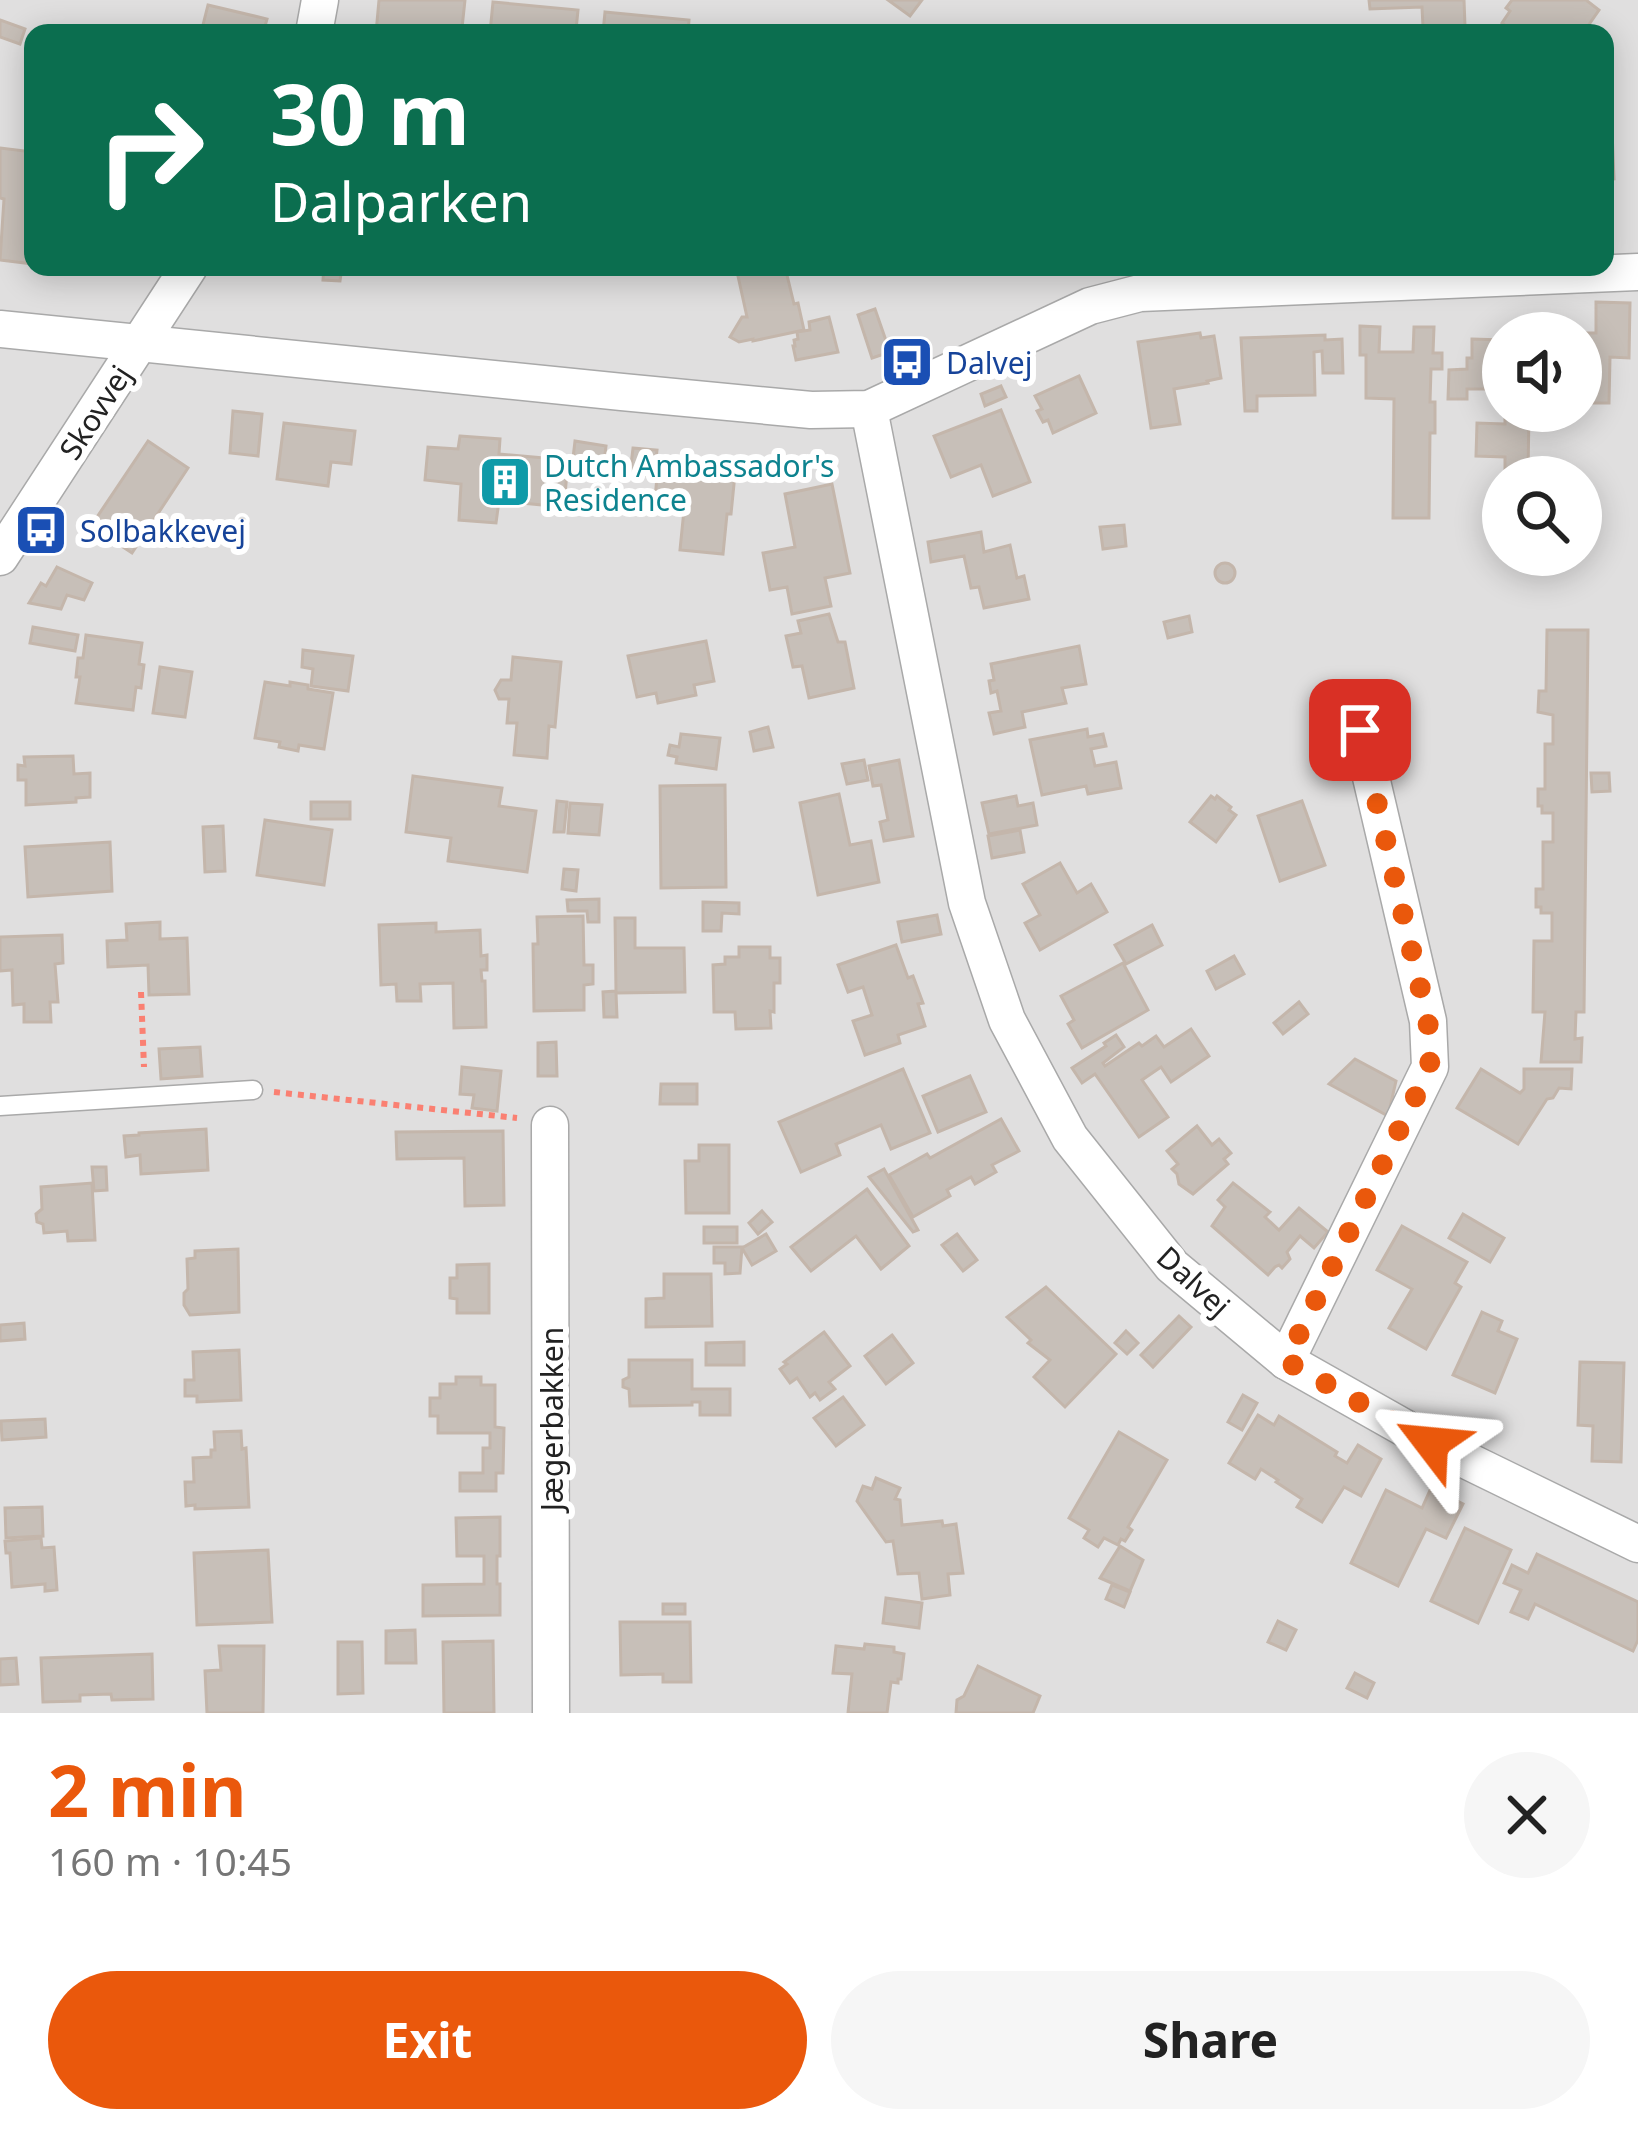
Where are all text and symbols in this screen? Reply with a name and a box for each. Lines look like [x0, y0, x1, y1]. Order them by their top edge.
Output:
text: 30 m [270, 55, 470, 170]
icon: right [72, 72, 228, 228]
text: Dalparken [270, 164, 532, 238]
map controls [1482, 312, 1602, 576]
button: sound [1482, 312, 1602, 432]
bus stop icon: Dalvej [879, 334, 935, 390]
place label: Dalvej [946, 342, 1032, 383]
street label: Skovvej [49, 357, 141, 467]
place label: Dutch Ambassador's Residence [544, 445, 835, 520]
building icon: Dutch Ambassador's Residence [477, 454, 533, 510]
button: search [1482, 456, 1602, 576]
bus stop icon: Solbakkevej [13, 502, 69, 558]
place label: Solbakkevej [80, 510, 246, 551]
pin [1309, 679, 1411, 781]
icon: arrive [1327, 697, 1393, 763]
street label: Dalvej [1148, 1237, 1240, 1325]
street label: Jægerbakken [531, 1327, 572, 1514]
position arrow [1368, 1380, 1494, 1506]
text: 2 min [48, 1740, 246, 1838]
button: close [1464, 1752, 1590, 1878]
text: 160 m · 10:45 [48, 1834, 292, 1887]
button: Exit [48, 1971, 807, 2109]
button: Share [831, 1971, 1590, 2109]

